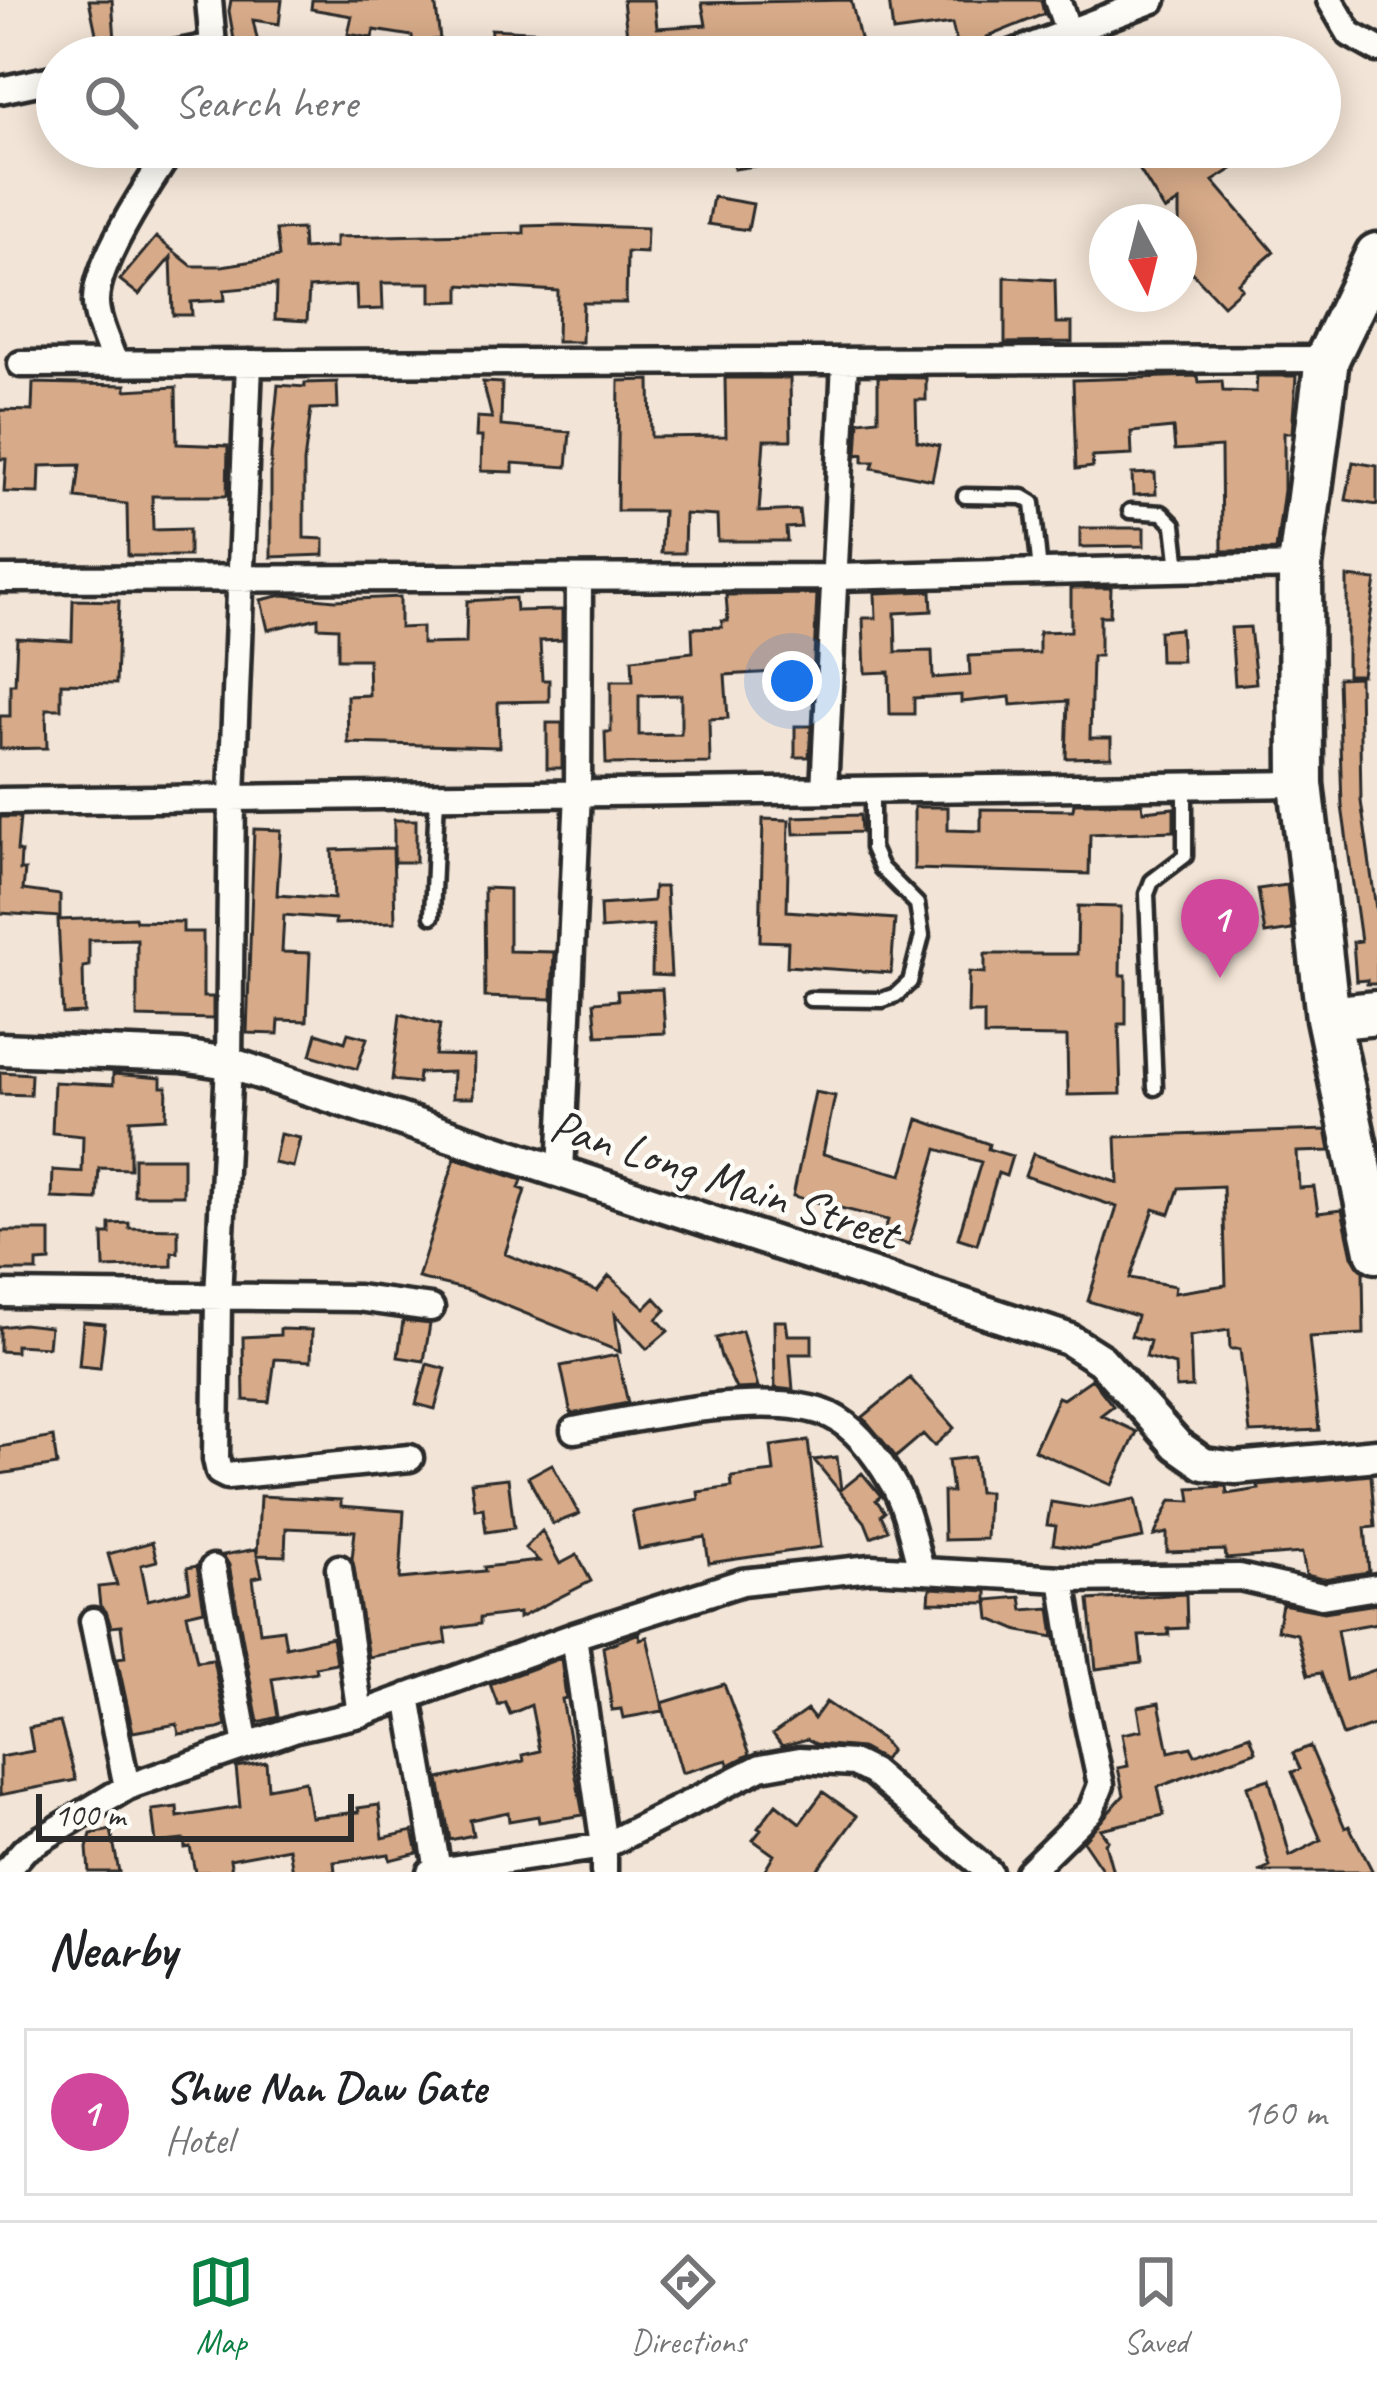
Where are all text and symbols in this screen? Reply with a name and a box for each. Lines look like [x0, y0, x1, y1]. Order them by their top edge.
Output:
search box [36, 36, 1341, 168]
icon: search [78, 69, 144, 135]
text: Search here [174, 74, 357, 131]
north arrow [1089, 204, 1197, 312]
your location [762, 651, 822, 711]
pin: 1 [1181, 879, 1259, 978]
street label: Pan Long Main Street [543, 1094, 910, 1265]
scale bar [36, 1788, 354, 1841]
text: 100 m [54, 1794, 125, 1836]
text: Nearby [48, 1918, 176, 1982]
text: Shwe Nan Daw Gate [165, 2059, 486, 2116]
text: 1 [81, 2088, 99, 2137]
text: 160 m [1242, 2088, 1326, 2137]
text: Hotel [165, 2116, 233, 2165]
tab: Map [188, 2249, 254, 2363]
tab: Directions [631, 2249, 746, 2363]
tab: Saved [1123, 2249, 1189, 2363]

